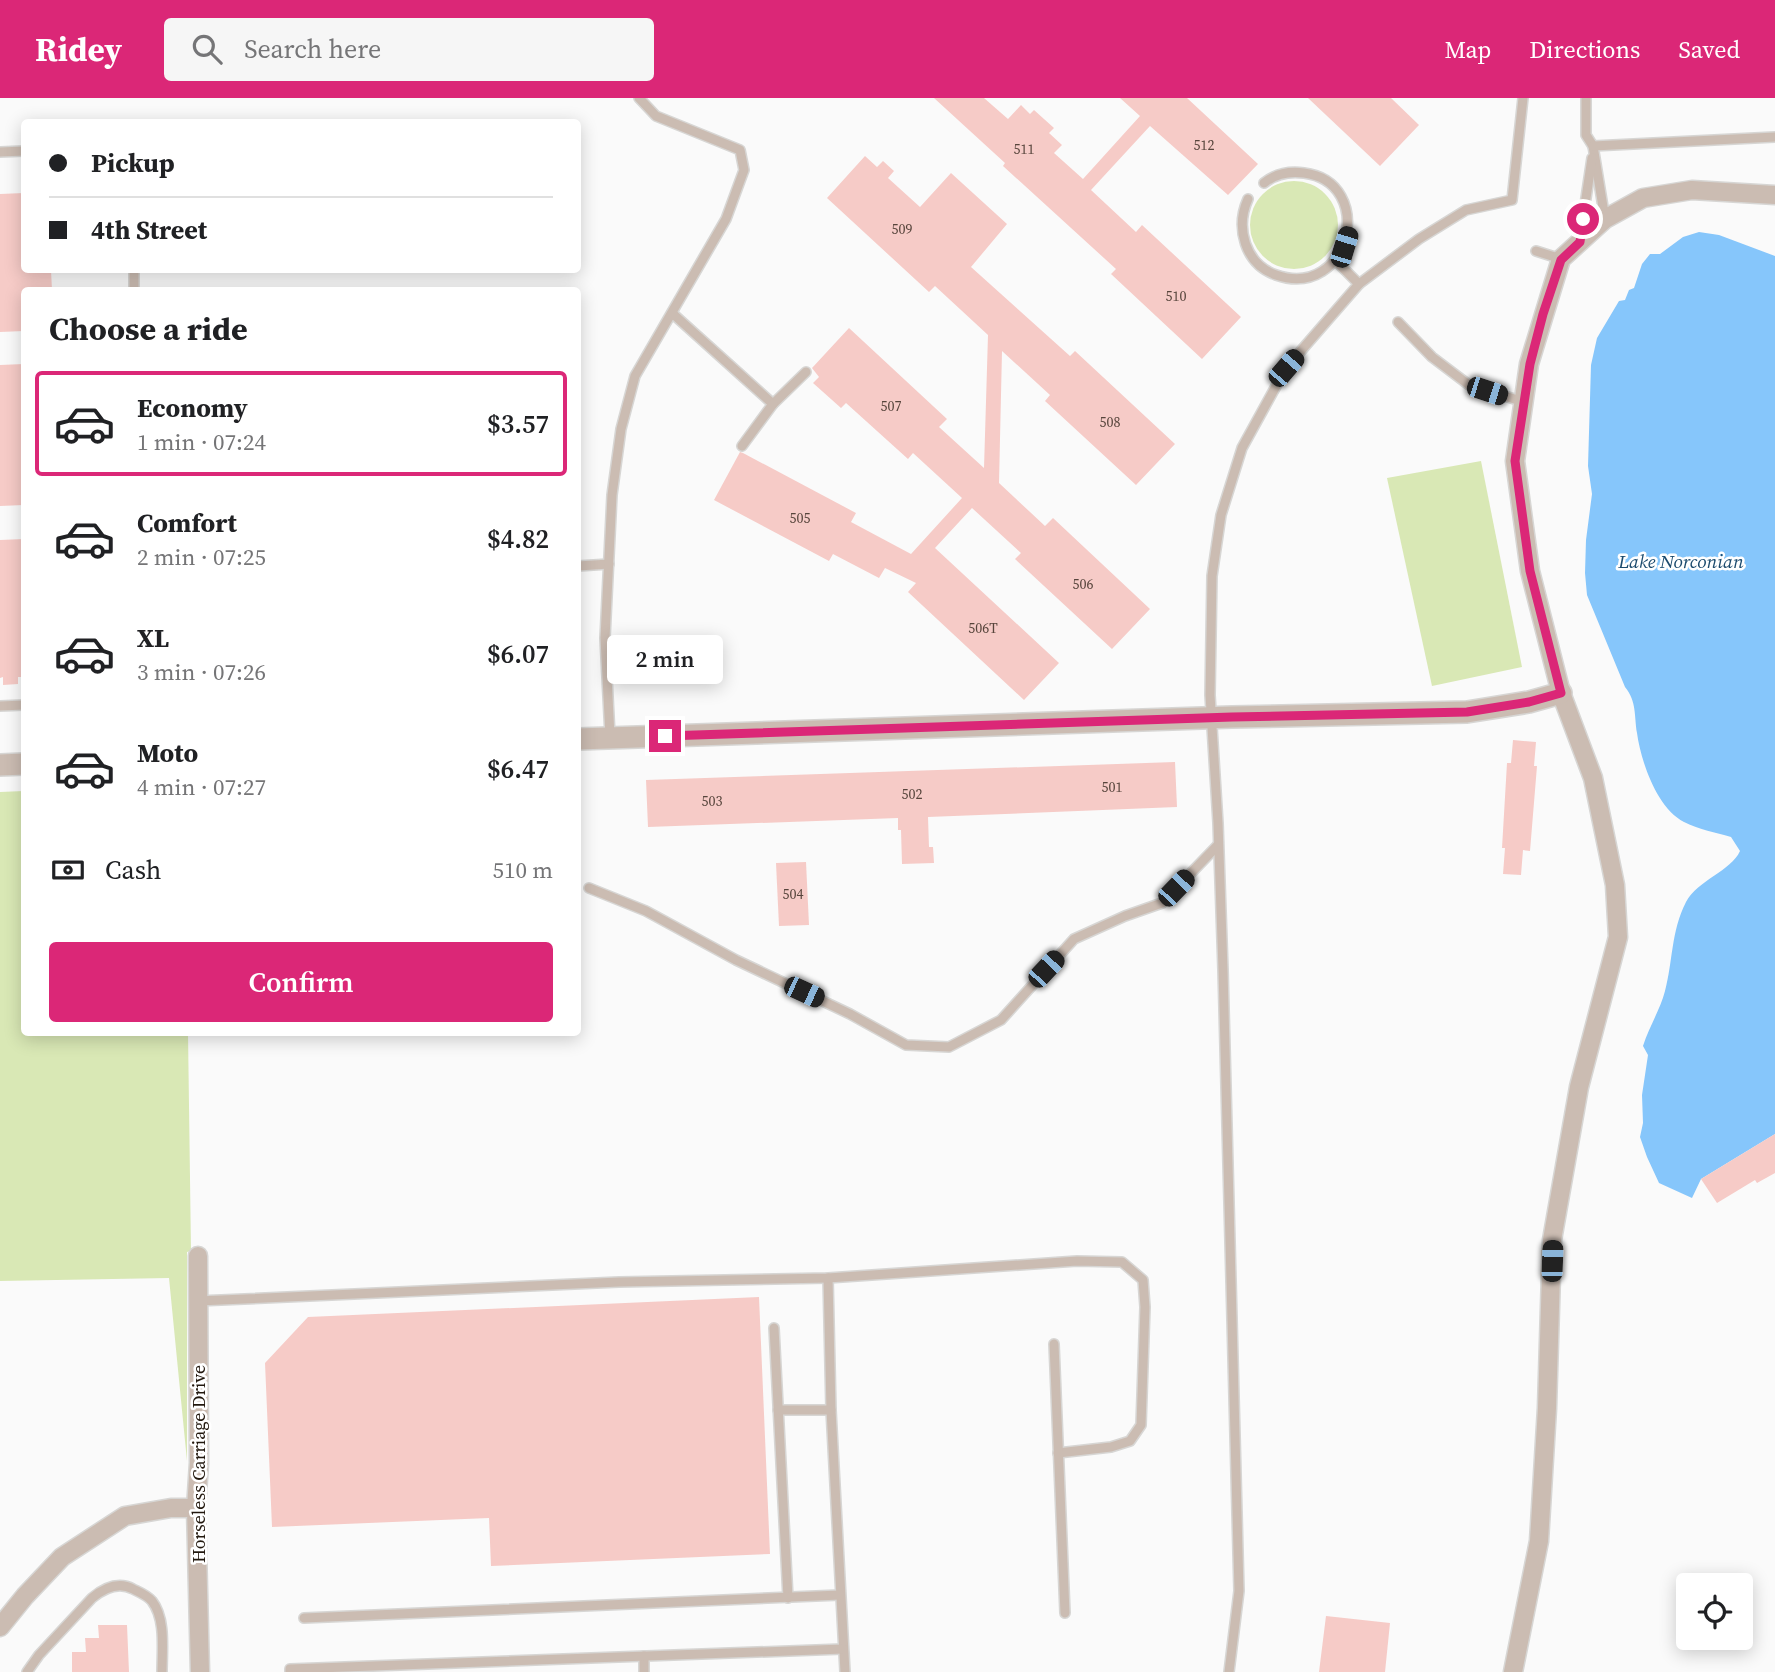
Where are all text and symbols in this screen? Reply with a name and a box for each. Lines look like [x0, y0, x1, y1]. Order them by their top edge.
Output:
search box [164, 18, 654, 81]
text: Ridey [35, 27, 122, 72]
icon: search [188, 30, 226, 68]
text: Search here [244, 31, 381, 67]
text: Map [1444, 33, 1491, 66]
text: Directions [1529, 33, 1640, 66]
text: Saved [1678, 33, 1740, 66]
house number: 512 [1194, 135, 1215, 155]
house number: 511 [1014, 139, 1035, 159]
text: Pickup [91, 145, 175, 181]
route start [1567, 203, 1599, 235]
text: 4th Street [91, 212, 207, 248]
house number: 509 [892, 219, 913, 239]
car [1328, 224, 1361, 270]
house number: 510 [1166, 286, 1187, 306]
text: Choose a ride [49, 307, 248, 351]
car [1265, 345, 1308, 391]
car [1464, 375, 1511, 407]
text: Economy [137, 390, 248, 426]
icon: car [53, 392, 116, 455]
house number: 507 [881, 396, 902, 416]
text: $3.57 [487, 406, 549, 442]
house number: 508 [1100, 412, 1121, 432]
text: 1 min · 07:24 [137, 426, 266, 458]
text: Comfort [137, 505, 237, 541]
icon: car [53, 507, 116, 570]
house number: 505 [790, 508, 811, 528]
text: $4.82 [487, 521, 549, 557]
text: 2 min · 07:25 [137, 541, 266, 573]
water label: Lake Norconian [1617, 548, 1744, 574]
house number: 506 [1073, 574, 1094, 594]
house number: 506T [968, 618, 998, 638]
text: XL [137, 620, 169, 656]
icon: car [53, 622, 116, 685]
callout: 2 min [607, 634, 723, 684]
text: $6.07 [487, 636, 549, 672]
text: 2 min [635, 643, 695, 675]
text: 3 min · 07:26 [137, 656, 266, 688]
route end [649, 720, 681, 752]
text: Moto [137, 735, 198, 771]
icon: car [53, 737, 116, 800]
text: $6.47 [487, 751, 549, 787]
text: 4 min · 07:27 [137, 771, 266, 803]
house number: 501 [1102, 777, 1123, 797]
house number: 502 [902, 784, 923, 804]
house number: 503 [702, 791, 723, 811]
icon: cash [49, 851, 87, 889]
text: Cash [105, 852, 161, 888]
text: 510 m [492, 854, 553, 886]
car [1154, 866, 1199, 910]
house number: 504 [783, 884, 804, 904]
button: Confirm [49, 942, 553, 1022]
car [1024, 946, 1069, 992]
car [781, 974, 828, 1010]
car [1541, 1240, 1564, 1282]
street label: Horseless Carriage Drive [186, 1365, 211, 1563]
map controls [1676, 1573, 1753, 1650]
button: locate [1676, 1573, 1753, 1650]

